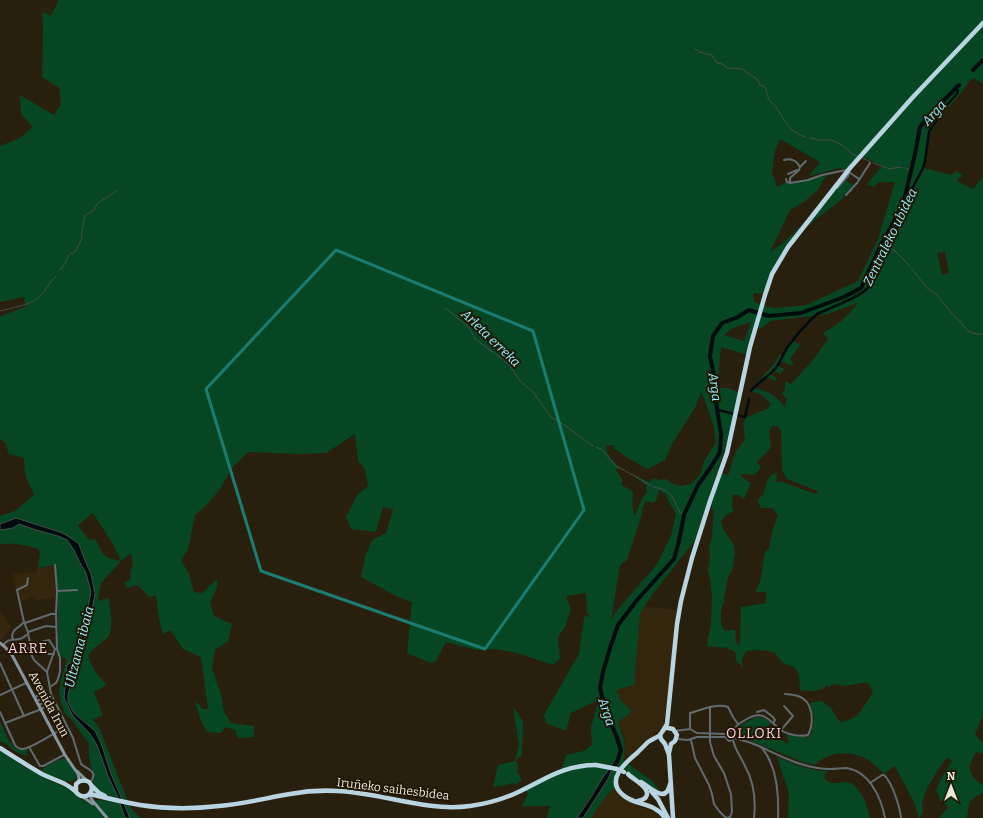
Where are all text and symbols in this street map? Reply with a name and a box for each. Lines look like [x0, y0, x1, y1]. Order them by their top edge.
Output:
water label: Arga [918, 97, 949, 129]
water label: Zentraleko ubidea [860, 186, 920, 288]
water label: Arleta erreka [458, 306, 523, 370]
water label: Arga [705, 371, 724, 402]
water label: Ultzama ibaia [62, 605, 96, 689]
district label: ARRE [8, 640, 48, 657]
street label: Avenida Irun [26, 669, 72, 740]
water label: Arga [595, 695, 619, 728]
district label: OLLOKI [726, 725, 782, 742]
north arrow [931, 766, 971, 806]
text: N [947, 770, 956, 783]
street label: Iruñeko saihesbidea [336, 775, 450, 803]

